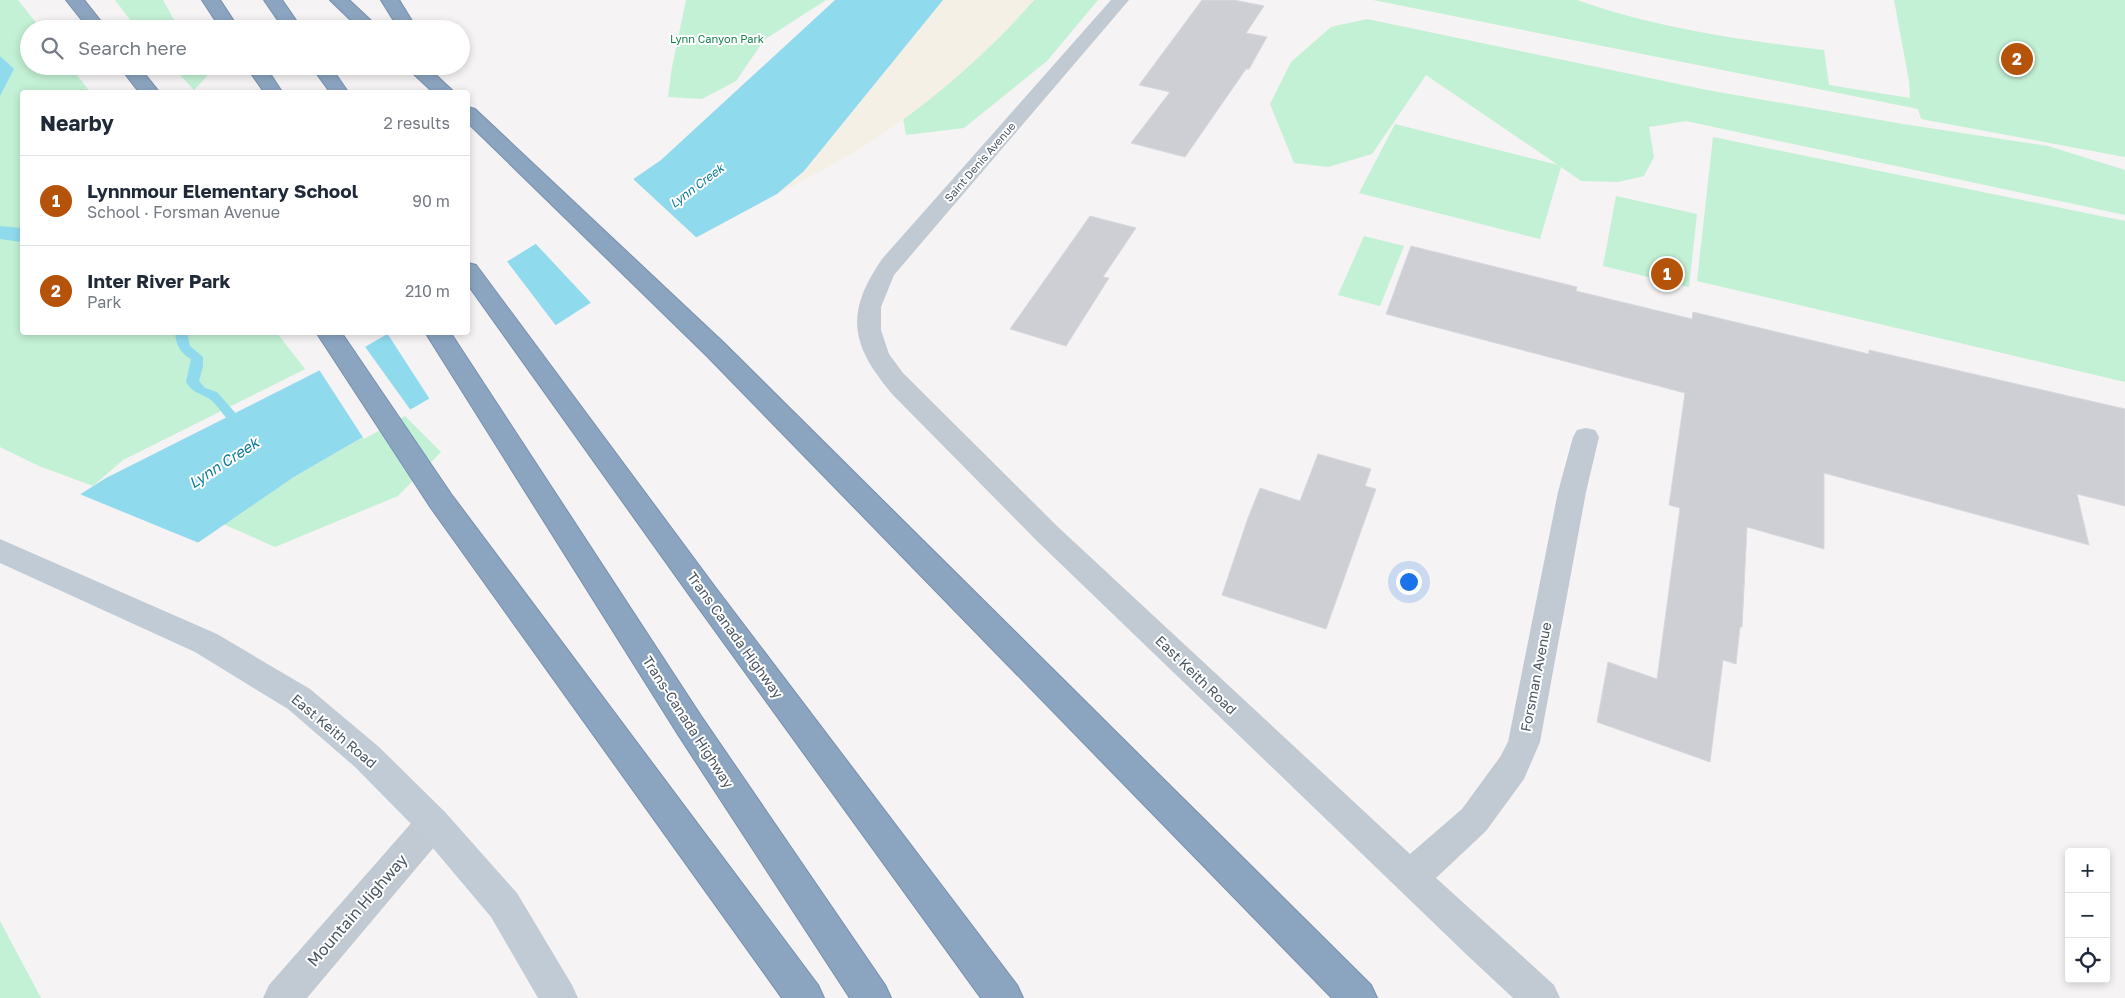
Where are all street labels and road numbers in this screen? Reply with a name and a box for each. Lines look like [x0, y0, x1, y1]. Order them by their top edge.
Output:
street label: Saint Denis Avenue [942, 119, 1018, 204]
street label: Trans Canada Highway [684, 568, 787, 701]
street label: Forsman Avenue [1517, 621, 1554, 733]
street label: East Keith Road [1152, 632, 1240, 718]
street label: Trans-Canada Highway [639, 653, 738, 791]
street label: East Keith Road [288, 690, 380, 771]
street label: Mountain Highway [303, 850, 411, 970]

